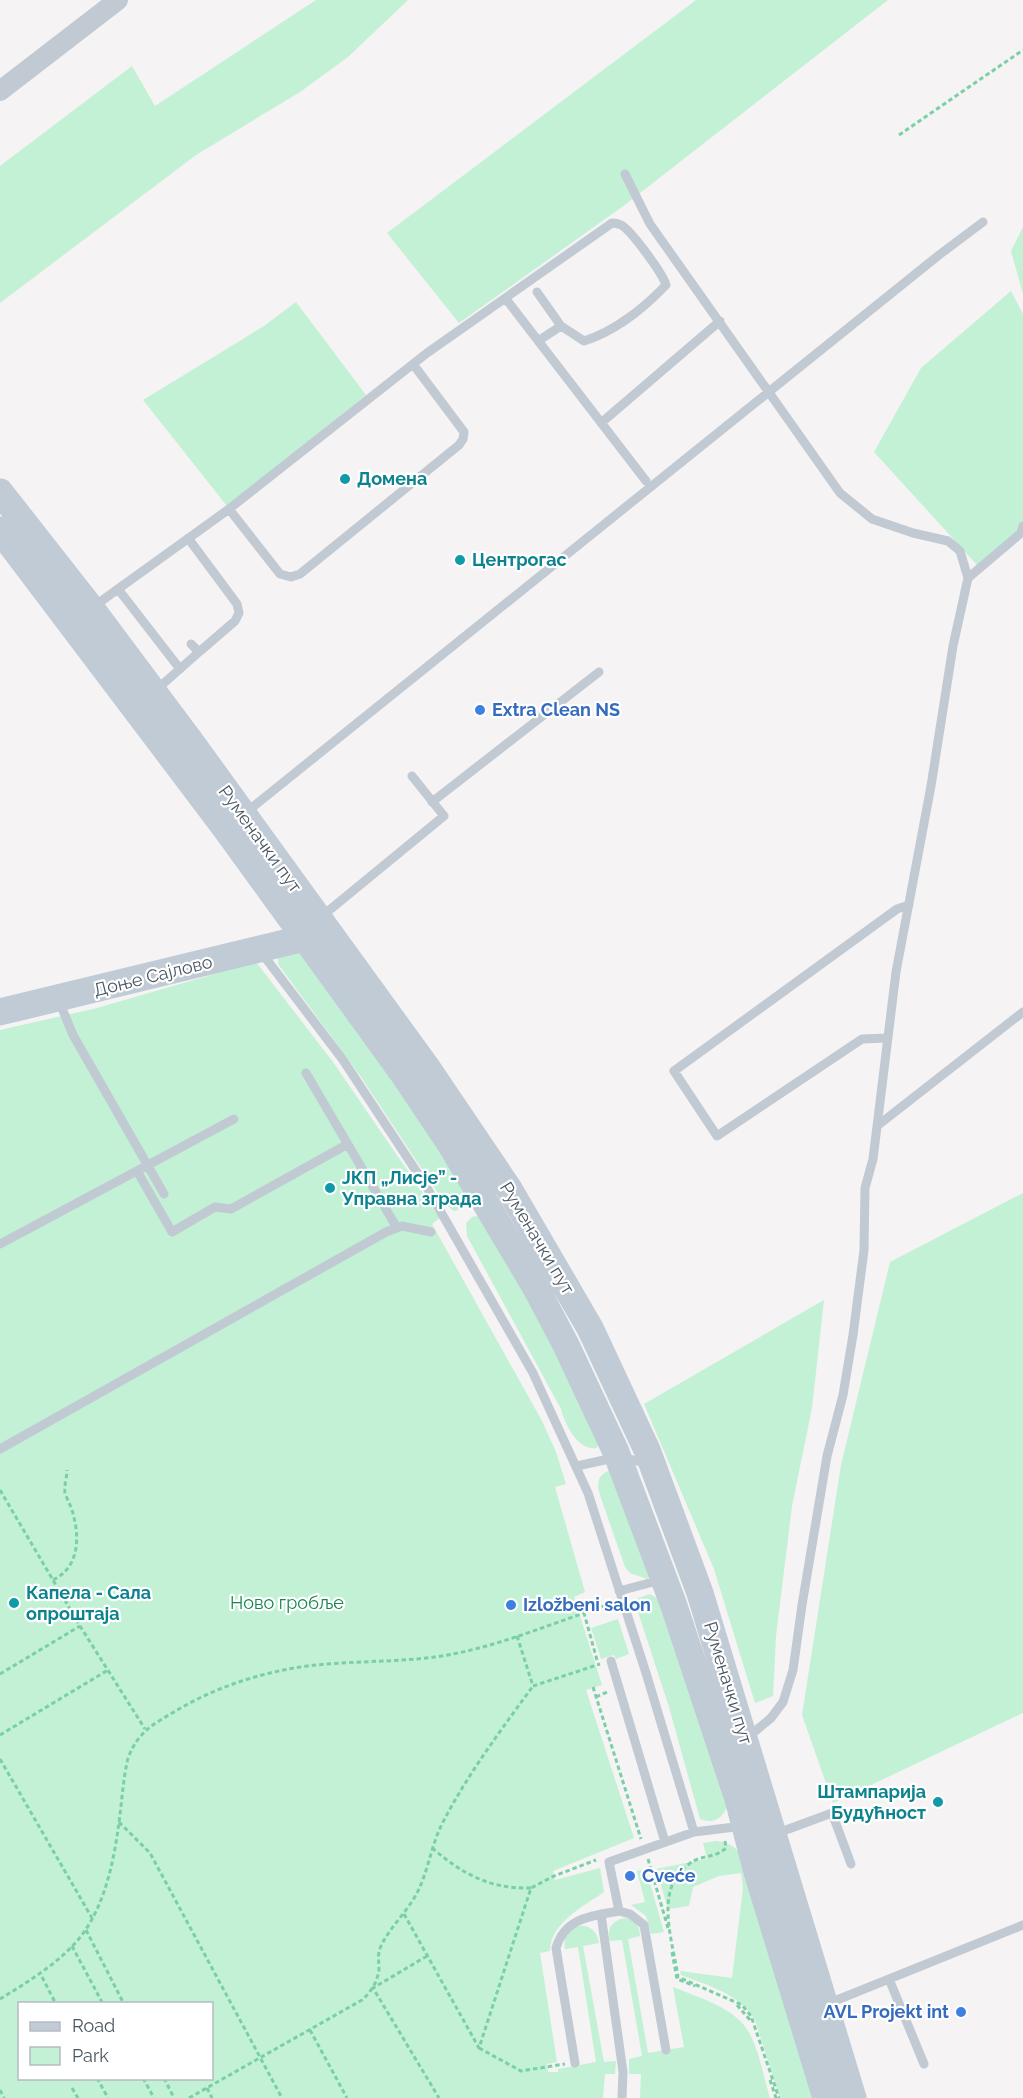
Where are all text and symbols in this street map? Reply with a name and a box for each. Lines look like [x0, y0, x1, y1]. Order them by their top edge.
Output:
place label: Домена [357, 468, 427, 489]
marker: Домена [338, 472, 352, 486]
place label: Центрогас [472, 549, 567, 570]
marker: Центрогас [453, 553, 467, 567]
place label: Extra Clean NS [492, 699, 620, 720]
marker: Extra Clean NS [473, 703, 487, 717]
street label: Руменачки пут [215, 781, 306, 897]
street label: Доње Сајлово [91, 951, 215, 1000]
place label: ЈКП „Лисје” - Управна зграда [341, 1167, 482, 1209]
street label: Руменачки пут [496, 1178, 579, 1298]
marker: ЈКП „Лисје” - Управна зграда [323, 1181, 337, 1195]
place label: Капела - Сала опроштаја [26, 1582, 151, 1624]
park label: Ново гробље [230, 1592, 344, 1613]
place label: Izložbeni salon [523, 1594, 651, 1615]
marker: Капела - Сала опроштаја [7, 1596, 21, 1610]
marker: Izložbeni salon [504, 1598, 518, 1612]
street label: Руменачки пут [700, 1619, 757, 1747]
place label: Штампарија Будућност [817, 1781, 926, 1823]
marker: Штампарија Будућност [931, 1795, 945, 1809]
place label: Cveće [642, 1865, 696, 1886]
marker: Cveće [623, 1869, 637, 1883]
place label: AVL Projekt int [823, 2001, 949, 2022]
legend [18, 2002, 213, 2080]
marker: AVL Projekt int [954, 2005, 968, 2019]
text: Road [72, 2015, 115, 2036]
text: Park [72, 2045, 109, 2066]

